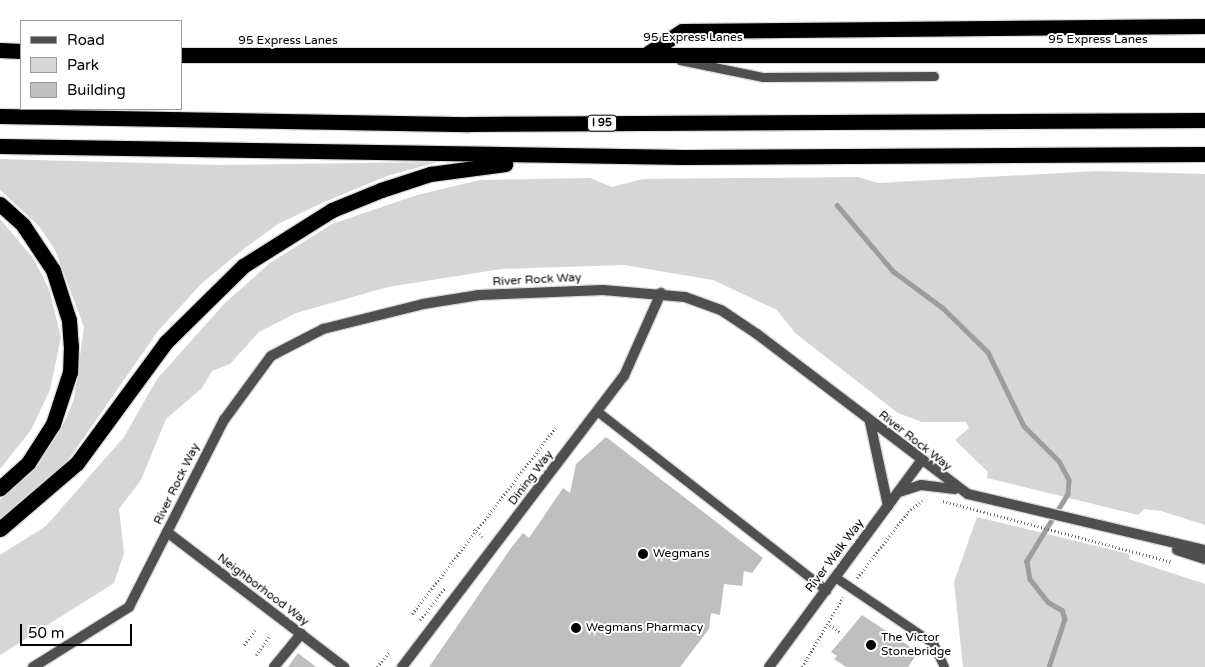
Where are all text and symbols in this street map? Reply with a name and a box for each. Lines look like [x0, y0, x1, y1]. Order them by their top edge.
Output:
legend [20, 20, 182, 110]
text: Road [67, 31, 105, 49]
street label: 95 Express Lanes [643, 31, 743, 45]
street label: 95 Express Lanes [1048, 33, 1148, 47]
street label: 95 Express Lanes [238, 34, 338, 48]
text: Park [67, 56, 99, 74]
text: Building [67, 81, 126, 99]
road number: I 95 [587, 115, 617, 132]
street label: River Rock Way [492, 270, 582, 290]
street label: River Rock Way [876, 408, 954, 474]
street label: River Rock Way [151, 441, 203, 527]
street label: Dining Way [506, 448, 556, 508]
street label: River Walk Way [803, 516, 867, 596]
place label: Wegmans [653, 547, 710, 561]
marker: Wegmans [637, 548, 649, 560]
street label: Neighborhood Way [214, 551, 312, 629]
scale bar [22, 614, 135, 646]
place label: Wegmans Pharmacy [586, 621, 703, 635]
marker: Wegmans Pharmacy [570, 622, 582, 634]
text: 50 m [28, 624, 65, 642]
place label: The Victor Stonebridge [881, 631, 951, 659]
marker: The Victor Stonebridge [865, 639, 877, 651]

